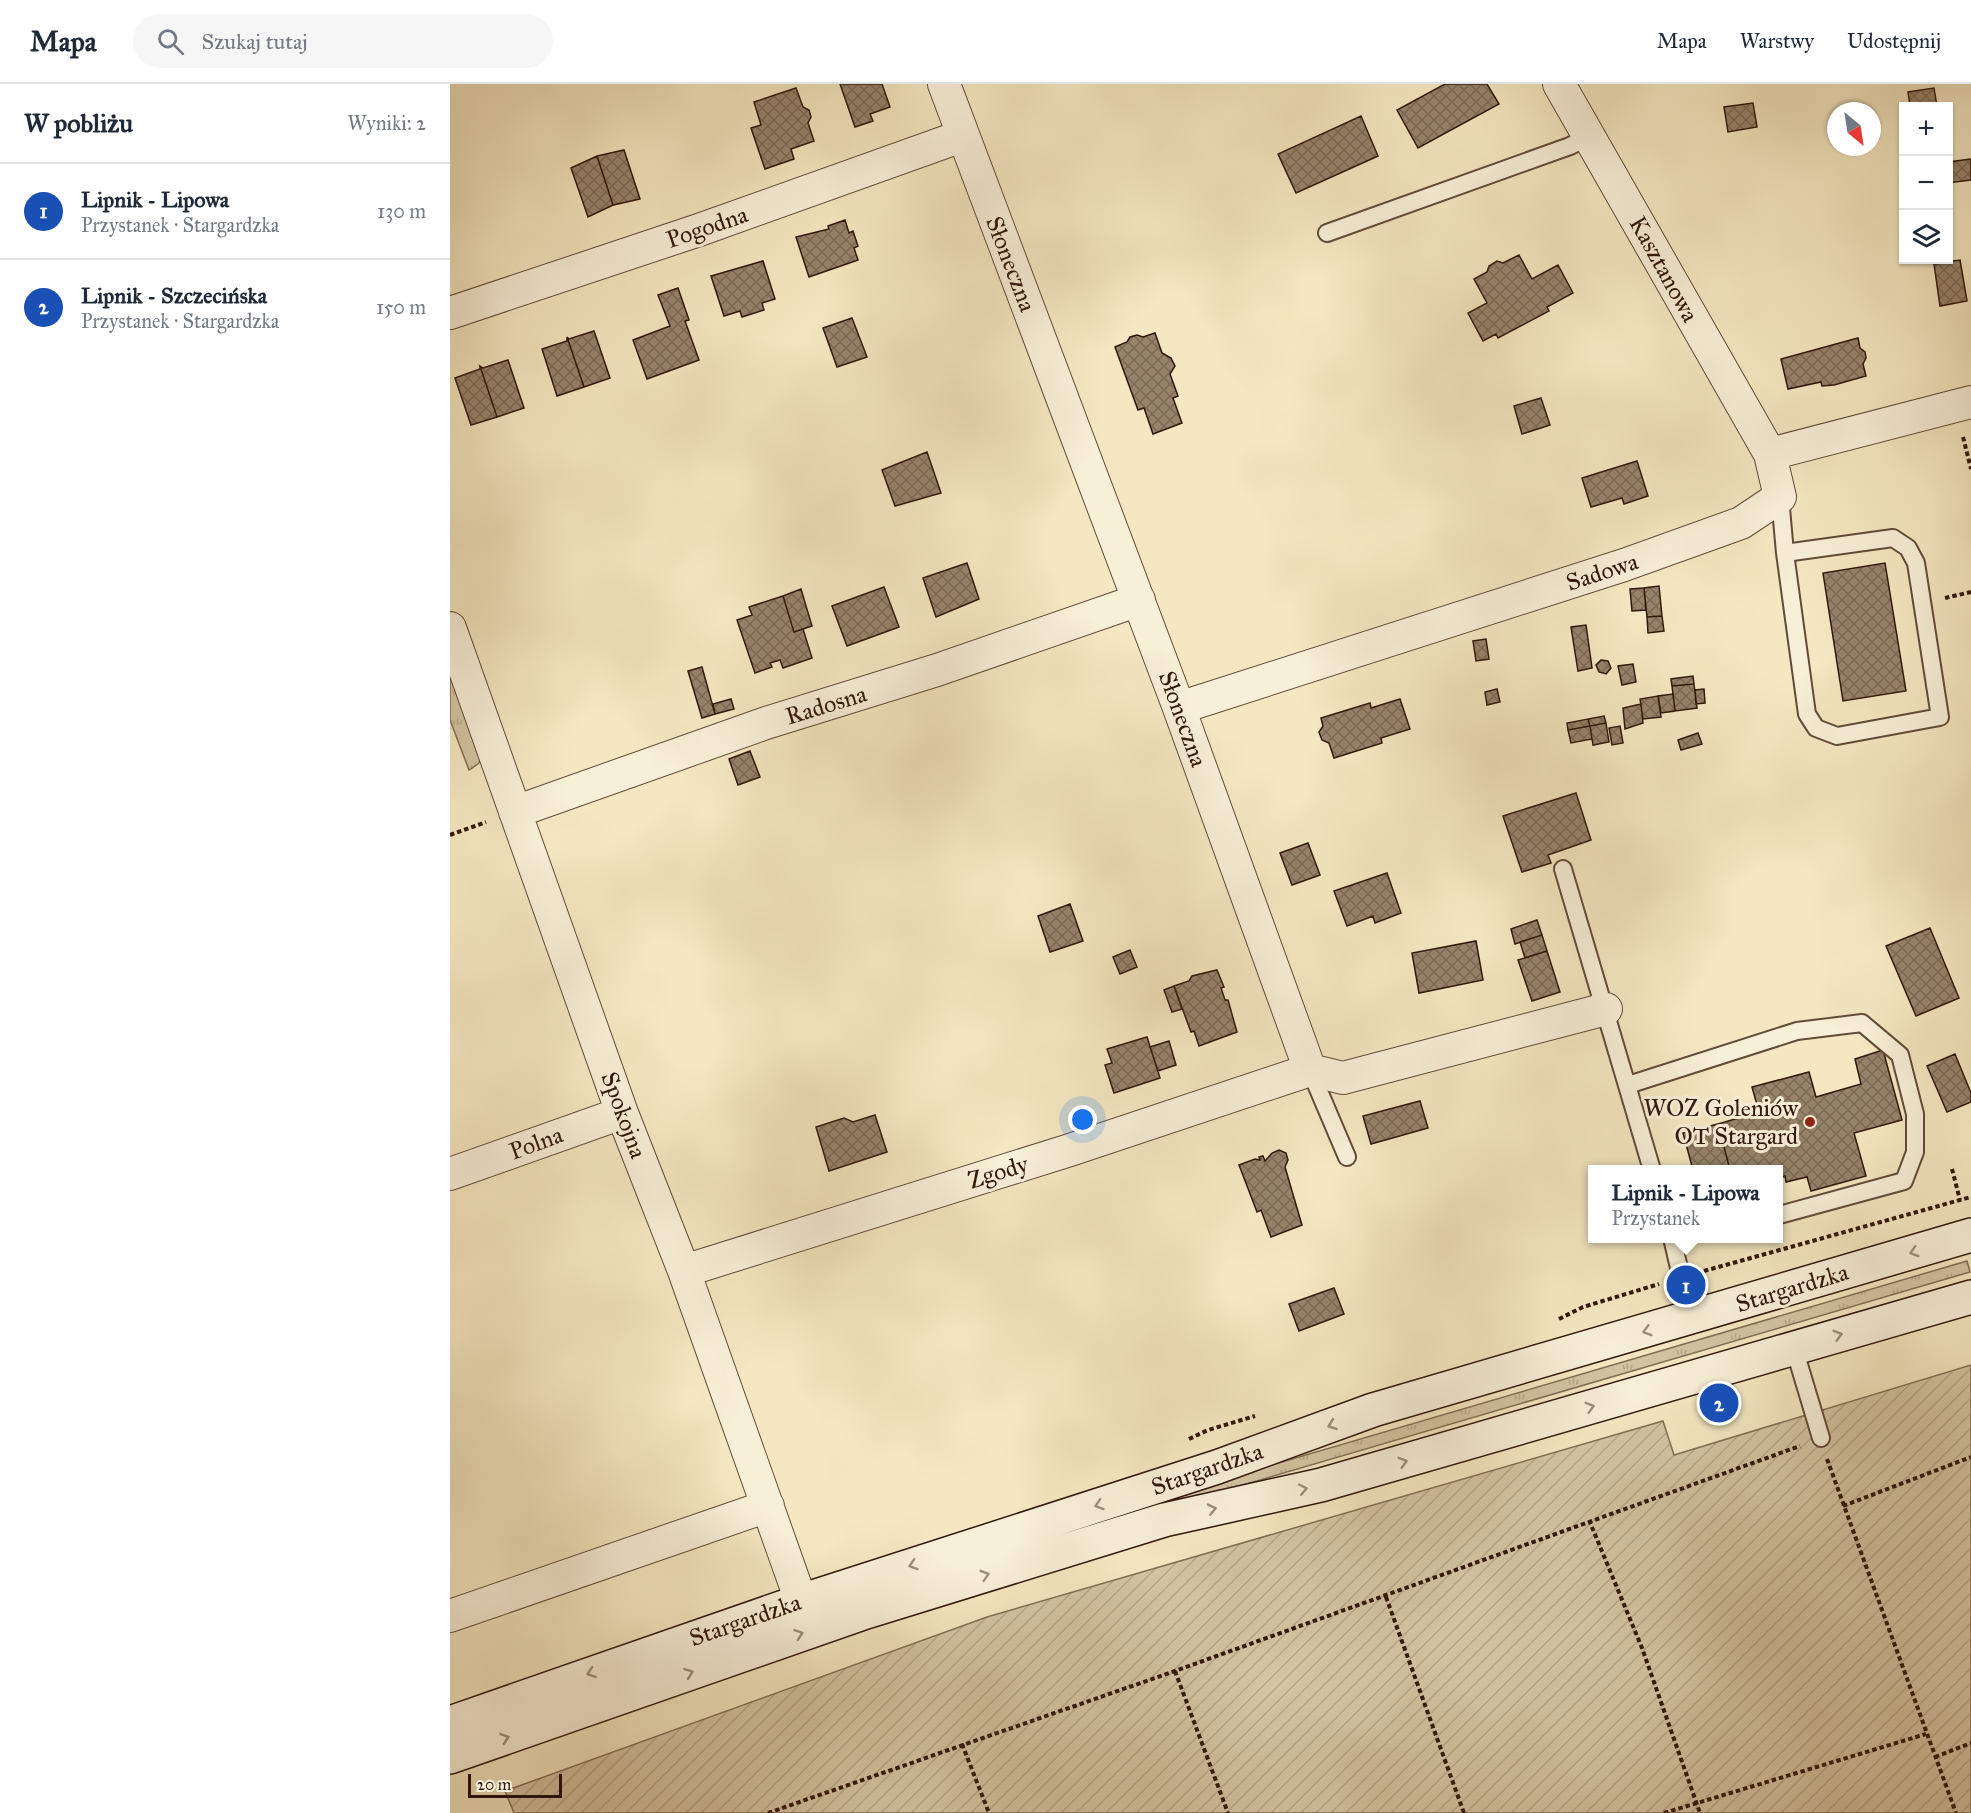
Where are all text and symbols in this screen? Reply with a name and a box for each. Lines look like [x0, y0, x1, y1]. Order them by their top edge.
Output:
search box [133, 14, 553, 68]
text: Mapa [30, 24, 97, 59]
icon: search [154, 25, 187, 58]
text: Szukaj tutaj [202, 28, 308, 55]
text: Mapa [1657, 28, 1707, 54]
text: Warstwy [1740, 28, 1814, 54]
text: Udostępnij [1847, 28, 1941, 54]
north arrow [1827, 102, 1881, 156]
map controls [1899, 102, 1953, 264]
button: + [1899, 102, 1953, 156]
text: W pobliżu [24, 107, 133, 139]
text: Wyniki: 2 [348, 111, 426, 135]
button: − [1899, 156, 1953, 210]
text: Lipnik - Lipowa [81, 186, 229, 213]
text: 1 [40, 199, 47, 223]
text: 130 m [377, 199, 426, 223]
street label: Pogodna [662, 199, 752, 255]
button: layers [1899, 210, 1953, 264]
street label: Kasztanowa [1623, 211, 1706, 328]
street label: Słoneczna [979, 212, 1043, 317]
text: Przystanek · Stargardzka [81, 213, 279, 237]
text: Lipnik - Szczecińska [81, 282, 267, 309]
text: 2 [39, 295, 48, 319]
text: 150 m [376, 295, 426, 319]
text: Przystanek · Stargardzka [81, 309, 279, 333]
street label: Sadowa [1562, 546, 1643, 598]
street label: Słoneczna [1152, 667, 1214, 772]
street label: Radosna [782, 678, 871, 732]
street label: Spokojna [594, 1068, 654, 1163]
place label: WOZ Goleniów OT Stargard [1643, 1093, 1799, 1151]
your location [1068, 1105, 1097, 1134]
marker: WOZ Goleniów OT Stargard [1803, 1115, 1817, 1129]
street label: Polna [505, 1119, 568, 1166]
street label: Zgody [964, 1148, 1033, 1195]
popup [1588, 1165, 1783, 1243]
text: Lipnik - Lipowa [1611, 1179, 1760, 1206]
text: Przystanek [1611, 1206, 1700, 1230]
one-way arrow [1909, 1245, 1920, 1257]
street label: Stargardzka [1732, 1256, 1853, 1319]
pin: 1 [1666, 1262, 1706, 1308]
one-way arrow [1642, 1324, 1652, 1336]
one-way arrow [1833, 1330, 1843, 1343]
pin: 2 [1700, 1380, 1738, 1426]
one-way arrow [1584, 1402, 1595, 1414]
one-way arrow [1328, 1417, 1338, 1430]
street label: Stargardzka [1147, 1436, 1268, 1502]
one-way arrow [1397, 1457, 1408, 1469]
one-way arrow [1298, 1483, 1308, 1496]
one-way arrow [1094, 1498, 1105, 1511]
one-way arrow [1207, 1504, 1217, 1517]
one-way arrow [908, 1558, 919, 1570]
one-way arrow [979, 1570, 990, 1582]
street label: Stargardzka [685, 1587, 806, 1653]
one-way arrow [793, 1629, 804, 1642]
one-way arrow [586, 1666, 597, 1679]
one-way arrow [683, 1667, 694, 1680]
one-way arrow [499, 1732, 510, 1745]
scale bar [468, 1771, 562, 1798]
text: 20 m [477, 1775, 511, 1794]

